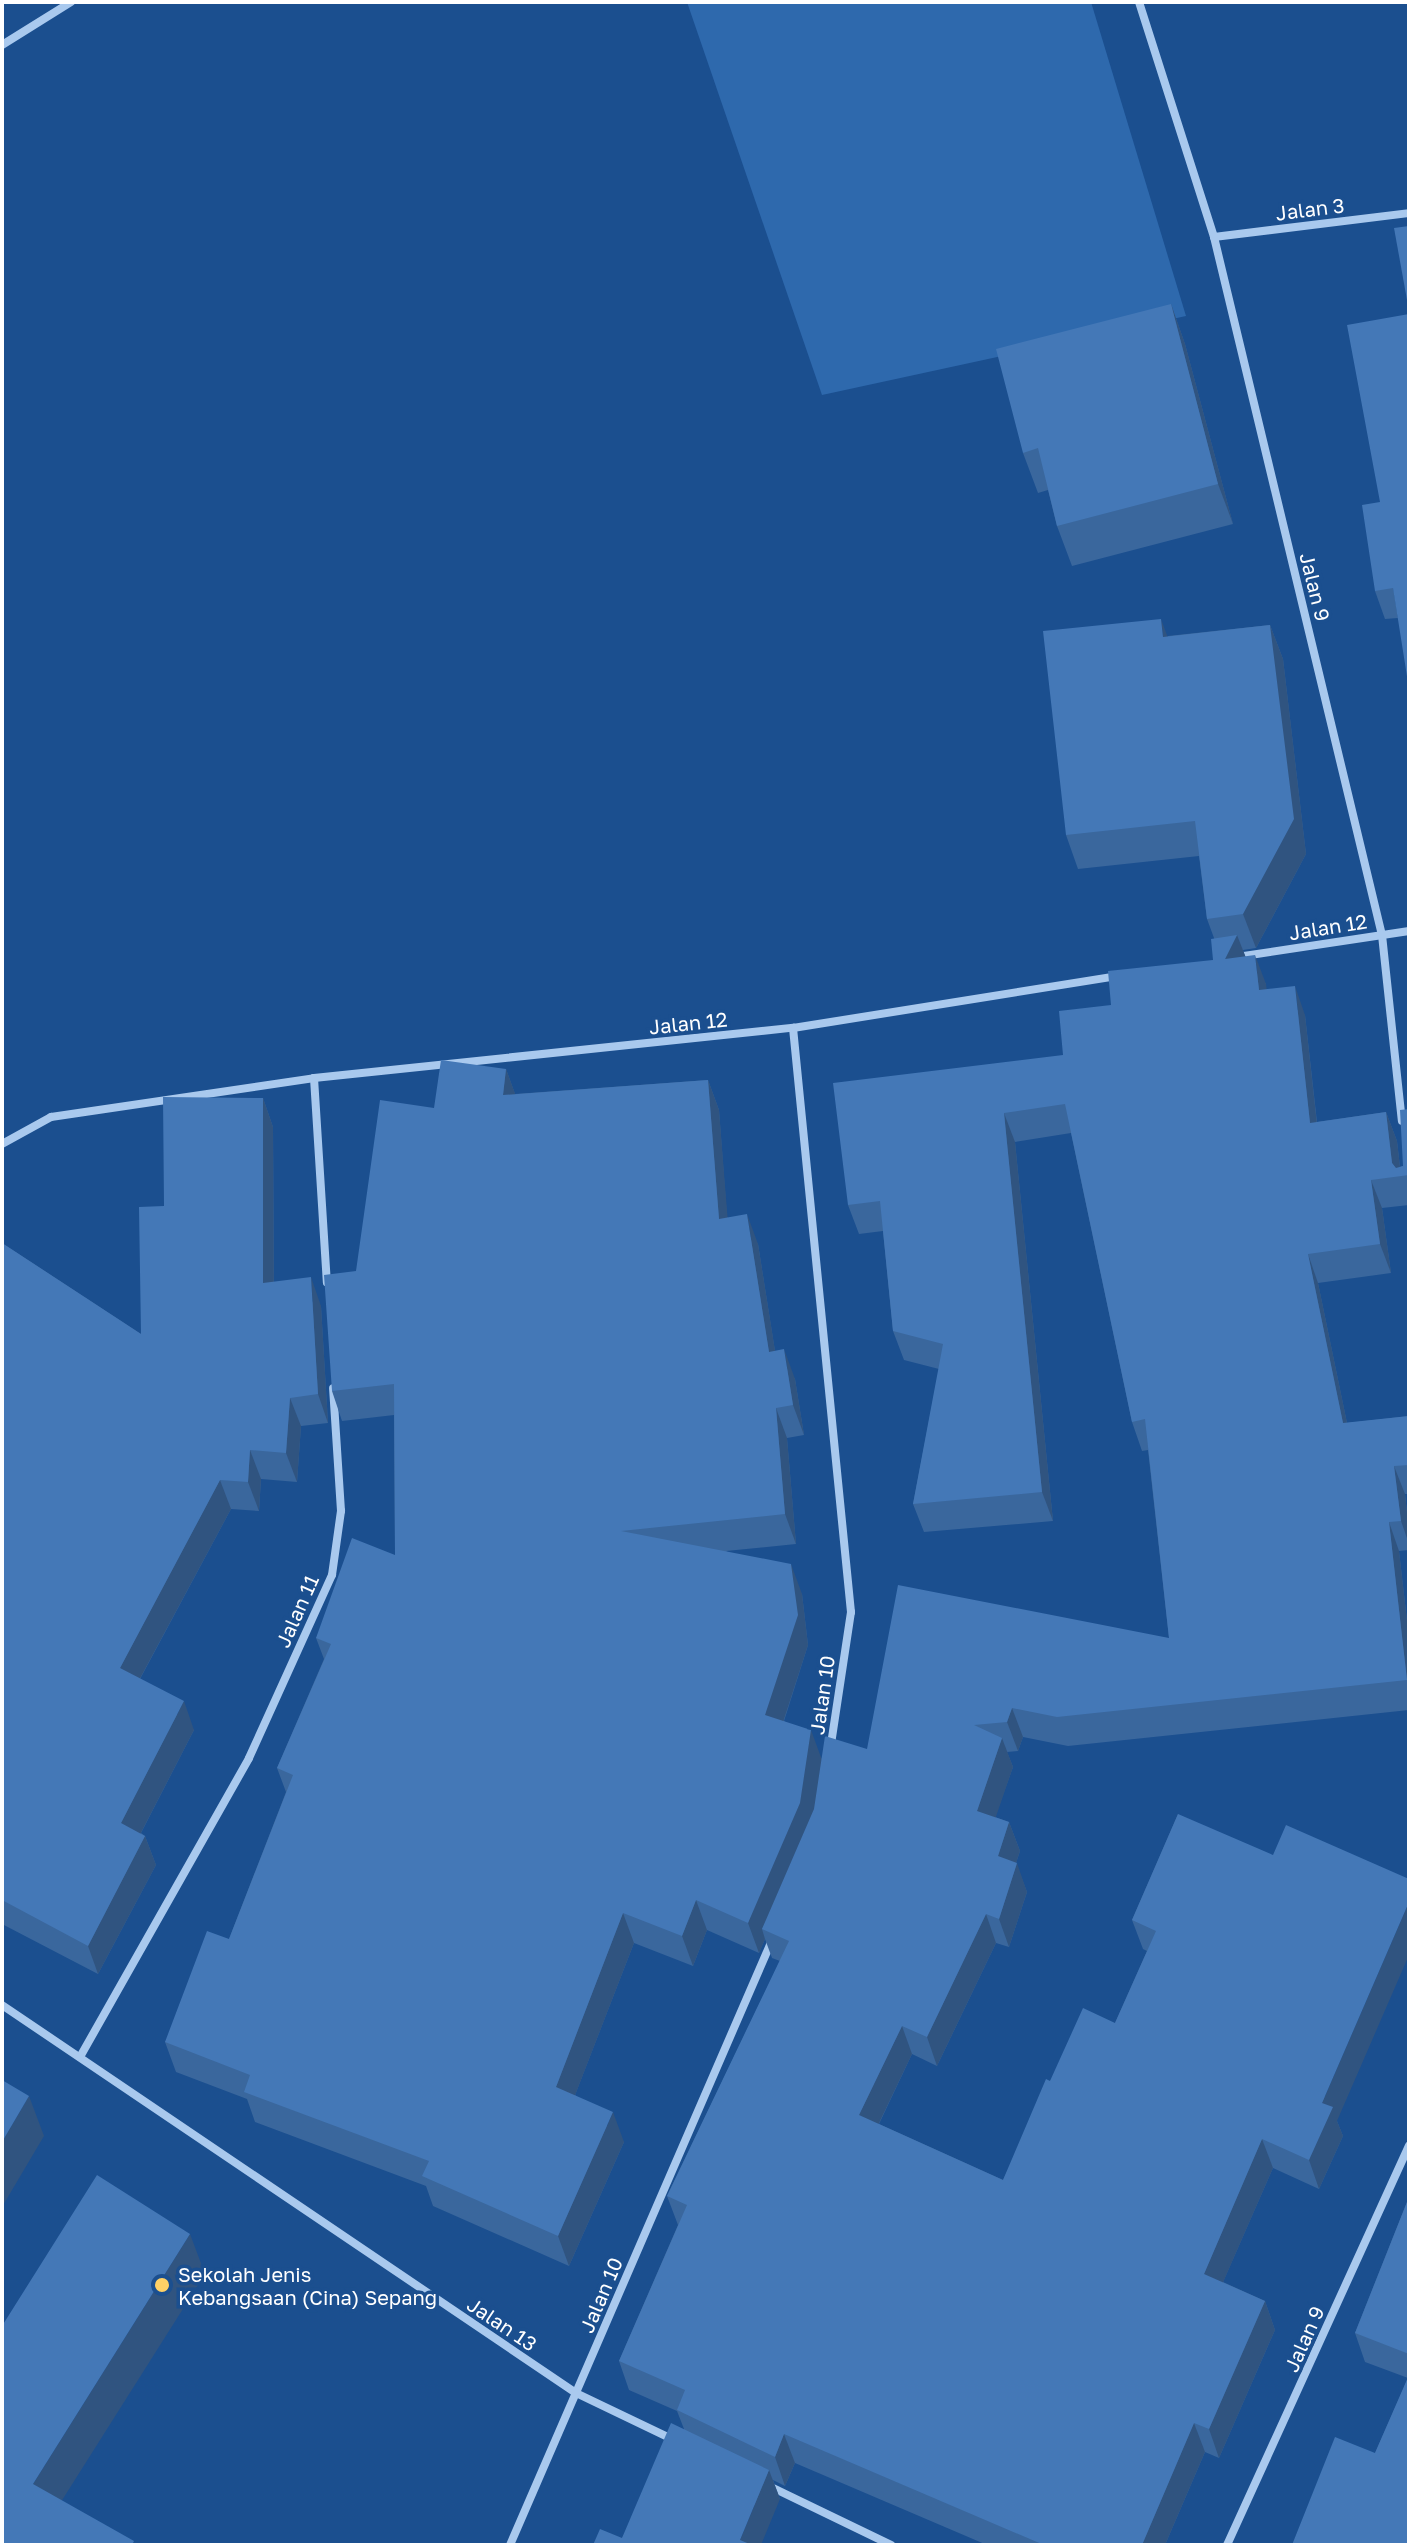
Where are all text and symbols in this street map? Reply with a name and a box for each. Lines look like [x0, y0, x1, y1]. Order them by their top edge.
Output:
street label: Jalan 3 [1274, 193, 1346, 225]
street label: Jalan 9 [1295, 550, 1335, 624]
street label: Jalan 12 [1287, 909, 1369, 945]
street label: Jalan 12 [648, 1007, 728, 1039]
street label: Jalan 11 [270, 1571, 324, 1651]
street label: Jalan 10 [805, 1654, 839, 1736]
street label: Jalan 10 [574, 2254, 628, 2336]
place label: Sekolah Jenis Kebangsaan (Cina) Sepang [178, 2262, 437, 2309]
marker: Sekolah Jenis Kebangsaan (Cina) Sepang [153, 2276, 171, 2294]
street label: Jalan 13 [463, 2292, 541, 2356]
street label: Jalan 9 [1279, 2302, 1329, 2376]

